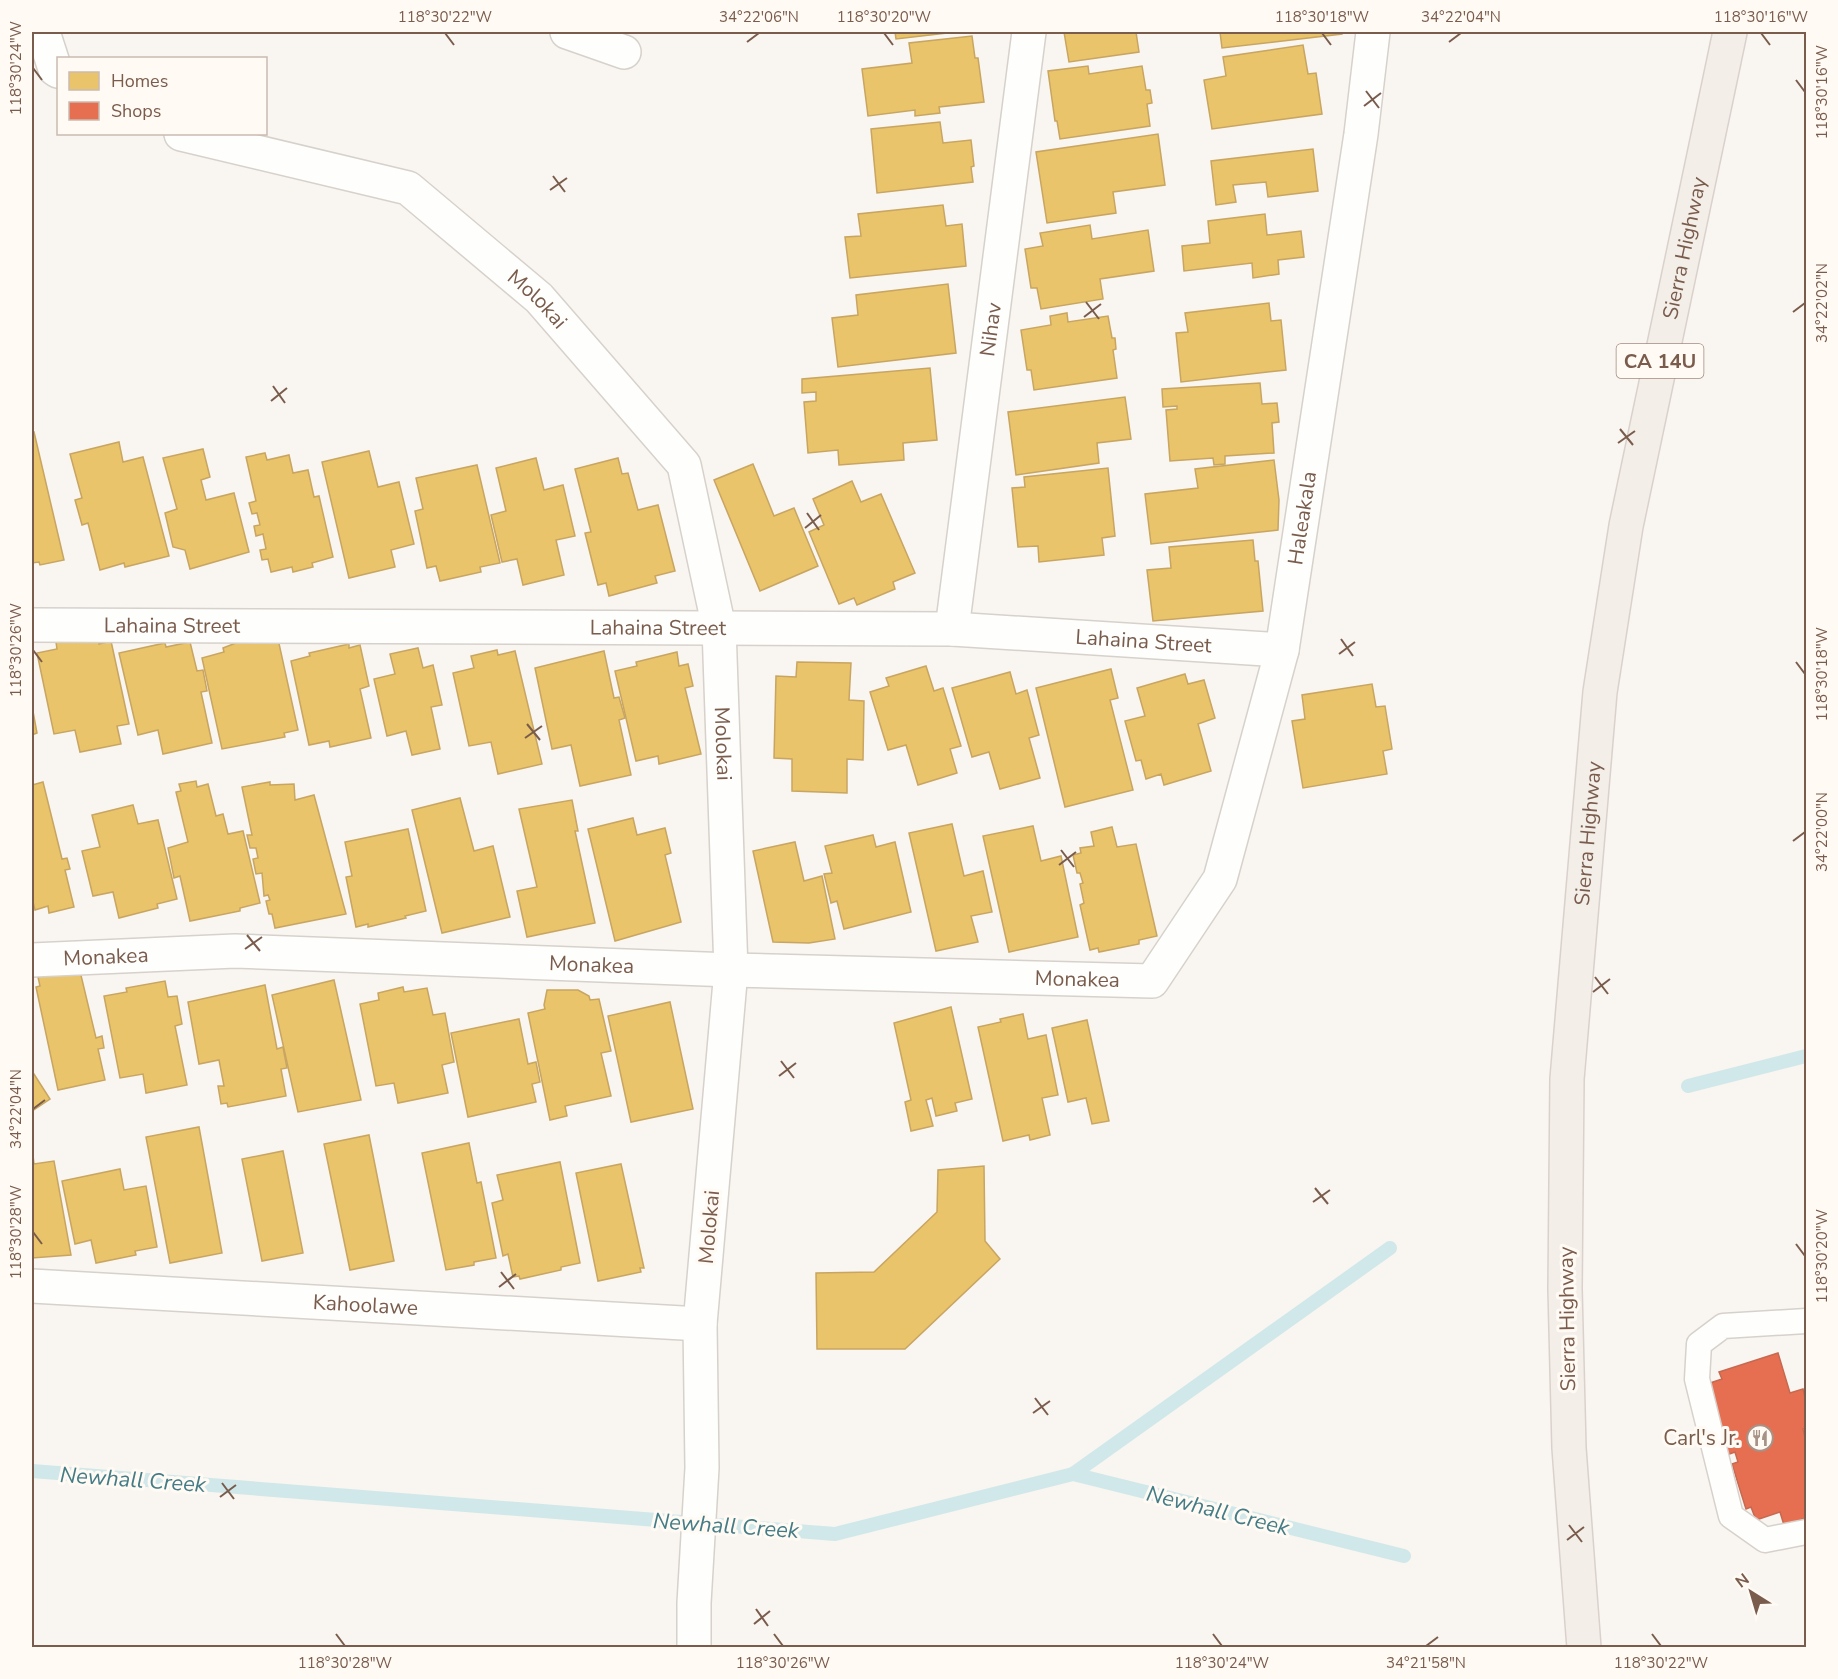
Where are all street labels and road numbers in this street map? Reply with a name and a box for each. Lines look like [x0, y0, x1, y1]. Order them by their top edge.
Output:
street label: Sierra Highway [1656, 174, 1713, 322]
street label: Molokai [501, 263, 574, 335]
street label: Nihav [973, 301, 1008, 358]
road number: CA 14U [1616, 344, 1704, 378]
street label: Haleakala [1281, 469, 1323, 567]
street label: Lahaina Street [104, 611, 241, 640]
street label: Lahaina Street [590, 613, 727, 642]
street label: Lahaina Street [1075, 623, 1213, 660]
street label: Molokai [708, 706, 738, 781]
street label: Sierra Highway [1568, 760, 1608, 907]
street label: Monakea [63, 941, 149, 973]
street label: Monakea [548, 949, 635, 980]
street label: Monakea [1034, 964, 1120, 994]
street label: Molokai [692, 1189, 726, 1265]
street label: Sierra Highway [1552, 1246, 1582, 1392]
street label: Kahoolawe [312, 1288, 419, 1322]

